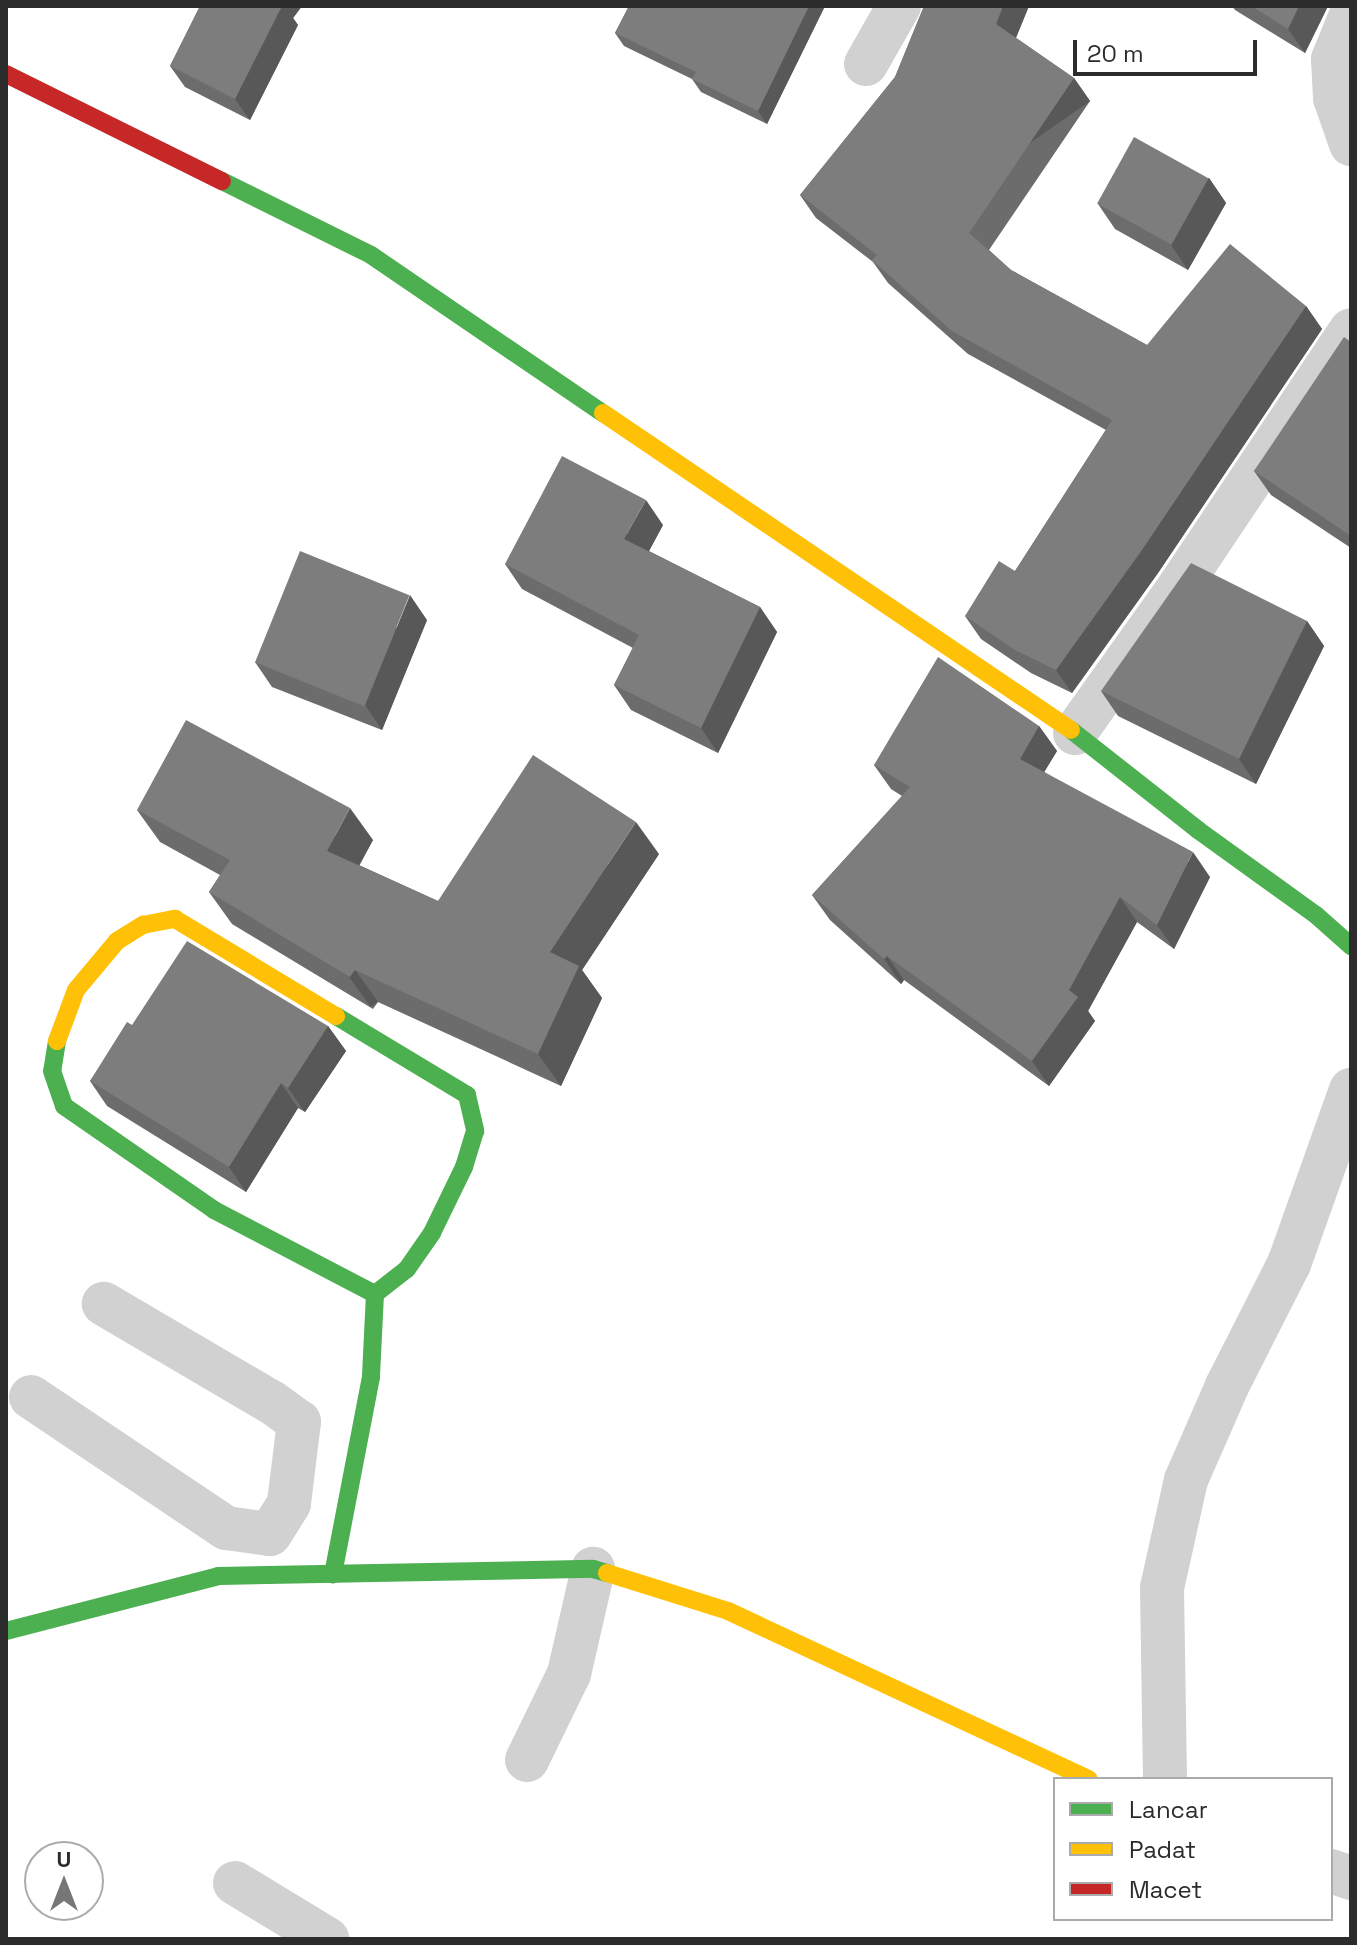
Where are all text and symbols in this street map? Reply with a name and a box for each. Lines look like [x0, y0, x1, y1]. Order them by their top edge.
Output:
scale bar [1077, 24, 1261, 74]
text: 20 m [1087, 38, 1144, 69]
legend [1053, 1777, 1333, 1921]
text: Lancar [1129, 1794, 1208, 1825]
text: Padat [1129, 1834, 1196, 1865]
north arrow [24, 1841, 104, 1921]
text: U [57, 1845, 71, 1873]
text: Macet [1129, 1874, 1202, 1905]

